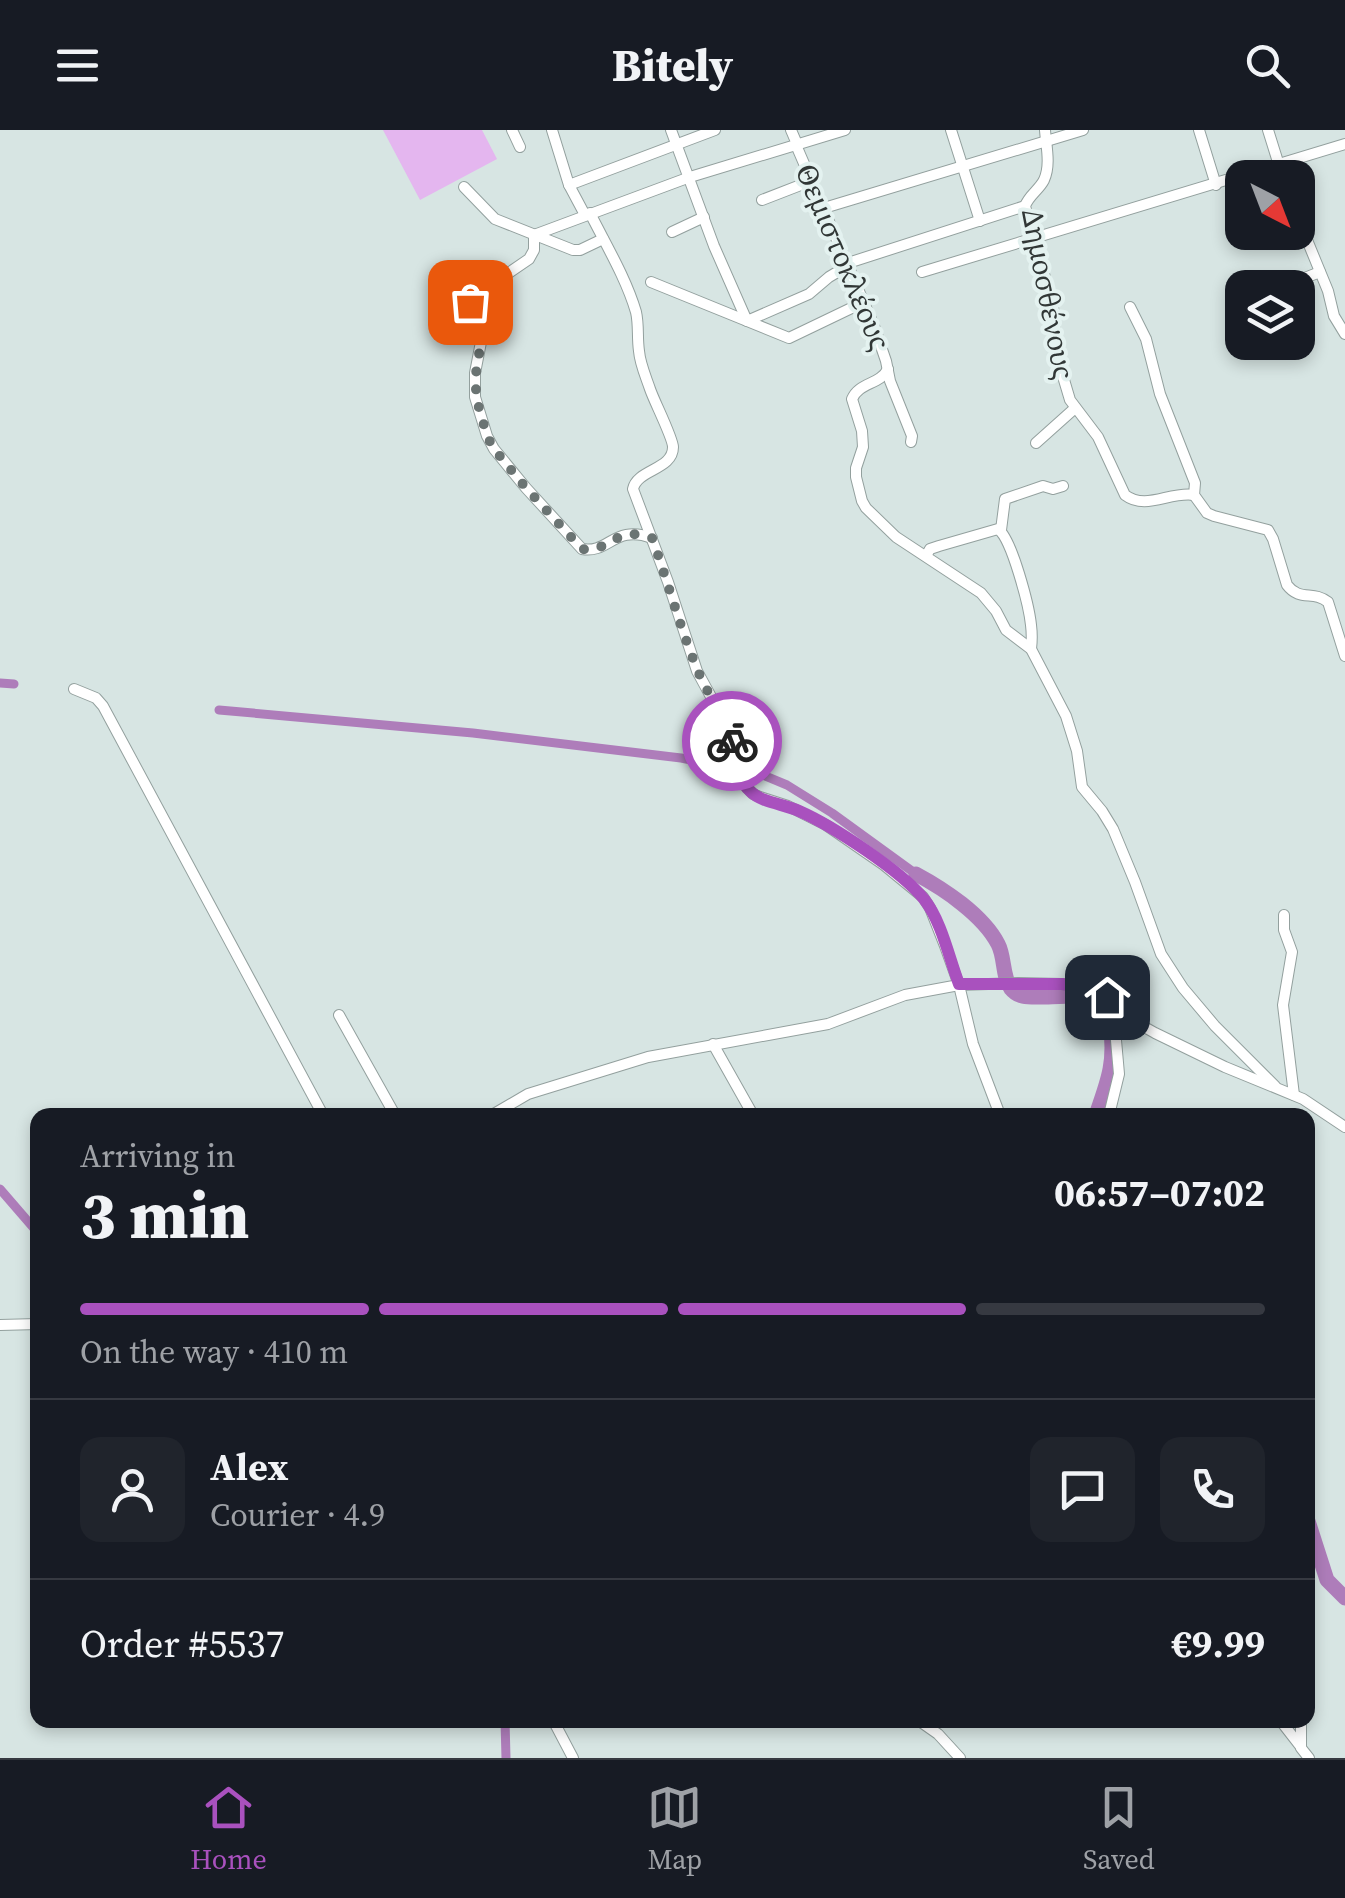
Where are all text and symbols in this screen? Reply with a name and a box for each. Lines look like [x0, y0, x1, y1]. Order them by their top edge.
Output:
text: Bitely [612, 34, 733, 96]
icon: menu [50, 38, 105, 93]
icon: search [1240, 38, 1295, 93]
street label: Θεμιστοκλέους [786, 157, 901, 356]
north arrow [1225, 160, 1315, 250]
map controls [1225, 160, 1315, 360]
street label: Δημοσθένους [1012, 205, 1085, 383]
pin [428, 260, 513, 345]
button: layers [1225, 270, 1315, 360]
icon: bag [443, 275, 498, 330]
courier [682, 691, 782, 791]
icon: bike [705, 714, 760, 769]
pin [1065, 955, 1150, 1040]
icon: home [1080, 970, 1135, 1025]
text: Arriving in [80, 1134, 235, 1178]
text: 06:57–07:02 [1054, 1167, 1265, 1219]
text: 3 min [80, 1171, 250, 1260]
text: On the way · 410 m [80, 1330, 348, 1374]
button: person [80, 1437, 185, 1542]
button: chat [1030, 1437, 1135, 1542]
button: phone [1160, 1437, 1265, 1542]
text: Alex [210, 1441, 288, 1493]
text: Courier · 4.9 [210, 1493, 385, 1537]
text: Order #5537 [80, 1618, 284, 1670]
text: €9.99 [1171, 1618, 1265, 1670]
tab: Home [190, 1780, 267, 1878]
tab: Map [647, 1780, 702, 1878]
tab: Saved [1083, 1780, 1155, 1878]

